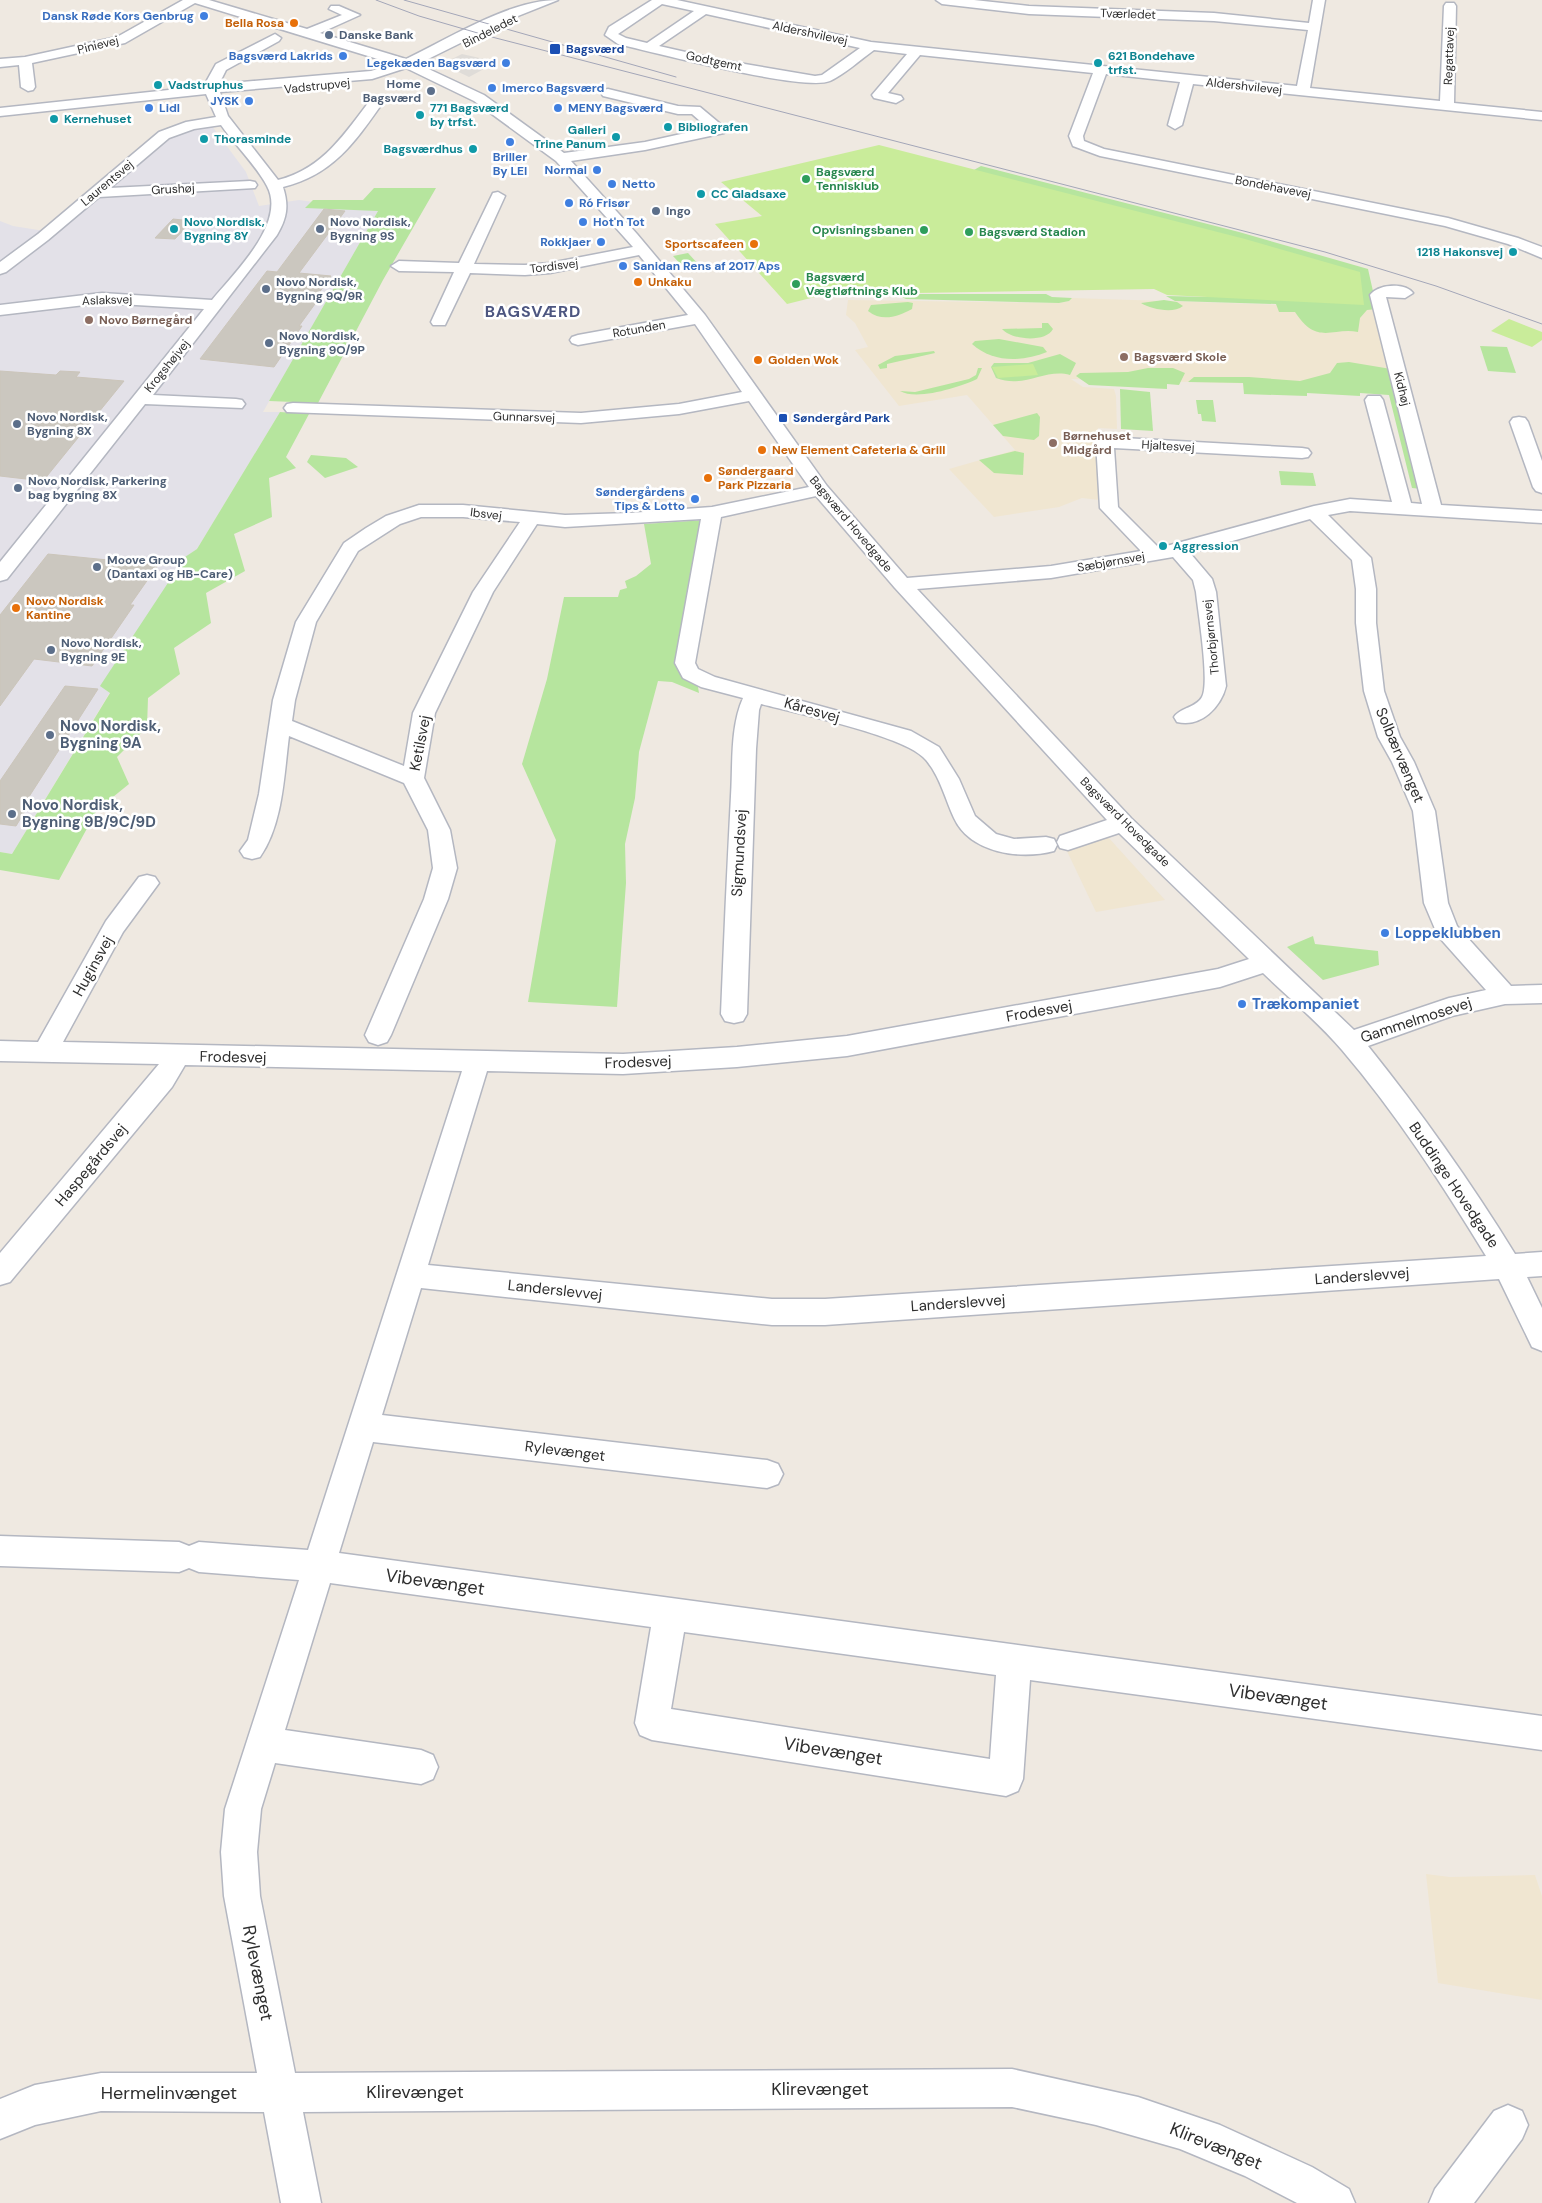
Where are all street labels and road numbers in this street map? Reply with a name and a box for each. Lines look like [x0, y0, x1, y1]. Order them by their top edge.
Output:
street label: Tværledet [1100, 5, 1156, 23]
street label: Bindeledet [460, 10, 520, 52]
street label: Aldershvilevej [771, 17, 849, 49]
street label: Regattavej [1440, 27, 1458, 85]
street label: Pinievej [76, 32, 120, 58]
street label: Godtgemt [684, 47, 744, 75]
street label: Aldershvilevej [1205, 74, 1283, 98]
street label: Vadstrupvej [283, 75, 351, 97]
street label: Laurentsvej [77, 156, 137, 210]
street label: Bondehavevej [1234, 172, 1312, 202]
street label: Grushøj [151, 180, 195, 198]
street label: Tordisvej [529, 255, 579, 277]
street label: Aslaksvej [82, 291, 133, 309]
street label: Rotunden [611, 316, 667, 342]
street label: Krogshøjvej [141, 336, 193, 396]
street label: Kidhøj [1390, 370, 1414, 408]
street label: Gunnarsvej [493, 408, 555, 426]
street label: Hjaltesvej [1141, 437, 1195, 455]
street label: Bagsværd Hovedgade [806, 473, 896, 576]
street label: Ibsvej [469, 504, 503, 524]
street label: Sæbjørnsvej [1076, 548, 1146, 576]
street label: Thorbjørnsvej [1199, 599, 1223, 675]
street label: Kåresvej [782, 693, 842, 727]
street label: Solbærvænget [1371, 704, 1429, 806]
street label: Ketilsvej [405, 714, 435, 772]
street label: Bagsværd Hovedgade [1077, 774, 1174, 871]
street label: Sigmundsvej [727, 809, 751, 897]
street label: Huginsvej [68, 932, 118, 1000]
street label: Gammelmosevej [1358, 993, 1474, 1047]
street label: Frodesvej [1004, 995, 1074, 1027]
street label: Frodesvej [199, 1046, 267, 1068]
street label: Frodesvej [604, 1051, 672, 1073]
street label: Buddinge Hovedgade [1404, 1118, 1504, 1252]
street label: Haspegårdsvej [51, 1120, 131, 1210]
street label: Landerslevvej [1314, 1263, 1410, 1289]
street label: Landerslevvej [507, 1275, 603, 1305]
street label: Landerslevvej [910, 1290, 1006, 1316]
street label: Rylevænget [524, 1436, 606, 1466]
street label: Vibevænget [384, 1563, 486, 1601]
street label: Vibevænget [1227, 1678, 1329, 1716]
street label: Vibevænget [782, 1731, 884, 1771]
street label: Rylevænget [237, 1923, 279, 2023]
street label: Klirevænget [771, 2077, 869, 2101]
street label: Klirevænget [366, 2080, 464, 2104]
street label: Hermelinvænget [101, 2081, 237, 2105]
street label: Klirevænget [1166, 2117, 1266, 2175]

